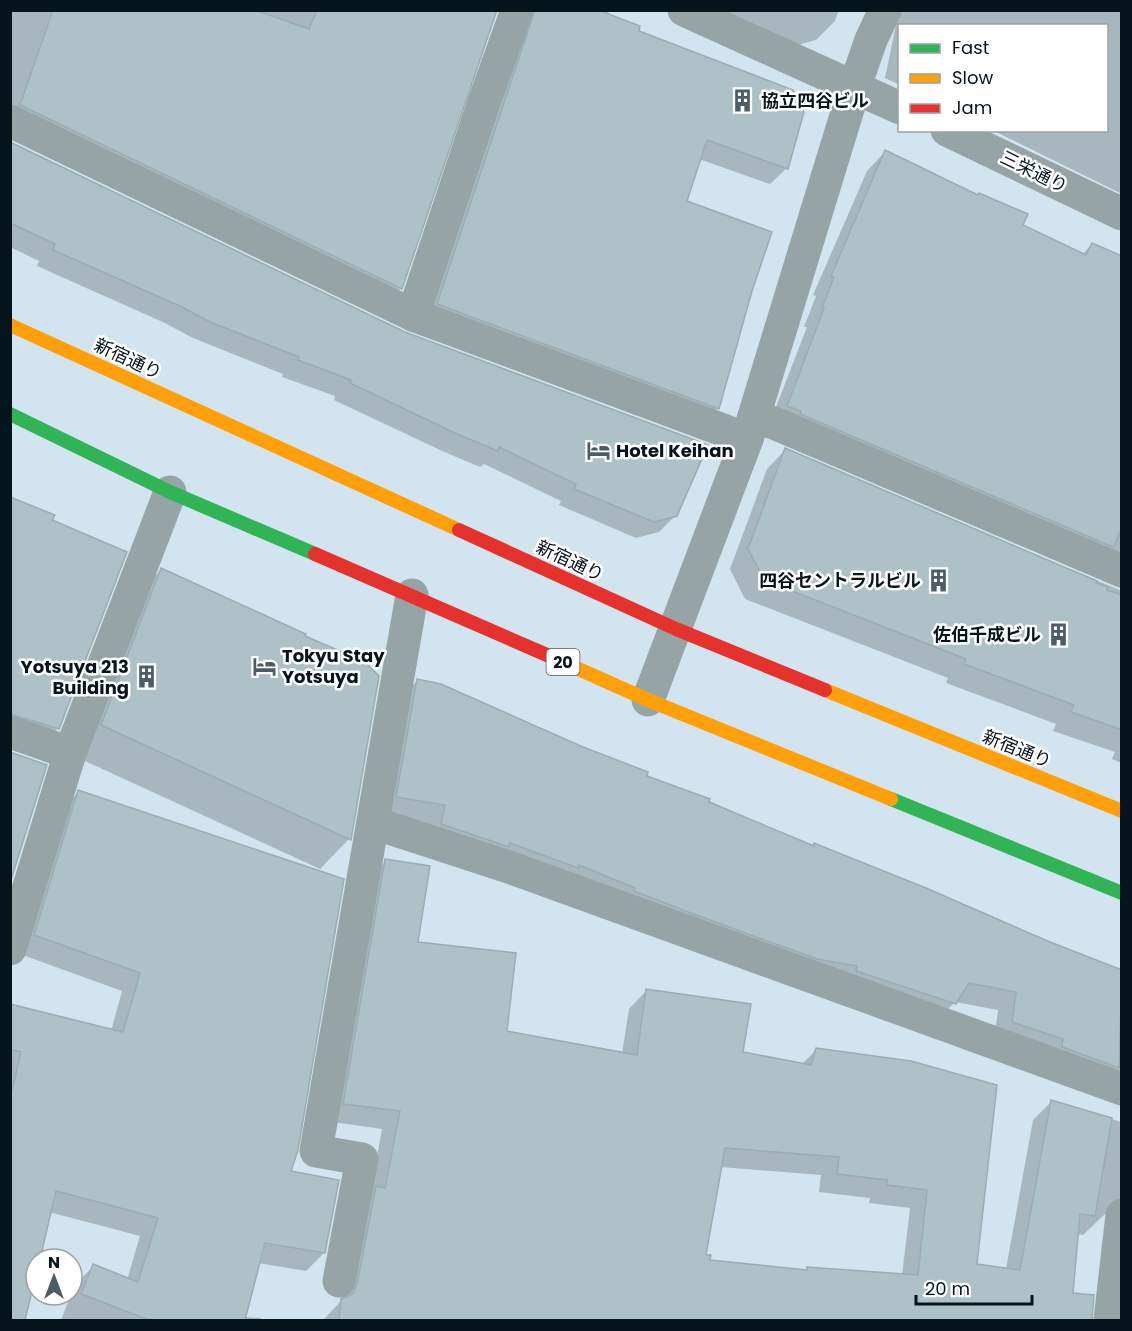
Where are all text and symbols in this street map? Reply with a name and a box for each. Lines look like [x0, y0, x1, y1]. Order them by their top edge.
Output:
legend [898, 24, 1108, 132]
text: Fast [952, 35, 989, 60]
text: Slow [952, 65, 994, 90]
building icon: 協立四谷ビル [730, 88, 756, 114]
place label: 協立四谷ビル [761, 88, 869, 113]
text: Jam [952, 95, 992, 120]
street label: 三栄通り [996, 145, 1072, 199]
street label: 新宿通り [90, 332, 166, 385]
hotel icon: Hotel Keihan [585, 438, 611, 464]
place label: Hotel Keihan [616, 438, 734, 463]
street label: 新宿通り [532, 534, 608, 587]
place label: 四谷セントラルビル [759, 568, 921, 593]
building icon: 四谷セントラルビル [926, 568, 952, 594]
place label: 佐伯千成ビル [933, 622, 1041, 647]
building icon: 佐伯千成ビル [1046, 622, 1072, 648]
place label: Tokyu Stay Yotsuya [282, 643, 385, 689]
road number: 20 [546, 649, 580, 675]
hotel icon: Tokyu Stay Yotsuya [251, 653, 277, 679]
place label: Yotsuya 213 Building [21, 654, 129, 700]
building icon: Yotsuya 213 Building [134, 664, 160, 690]
street label: 新宿通り [979, 723, 1055, 774]
north arrow [24, 1247, 84, 1307]
text: N [48, 1251, 60, 1274]
scale bar [916, 1268, 1032, 1306]
text: 20 m [925, 1276, 970, 1301]

